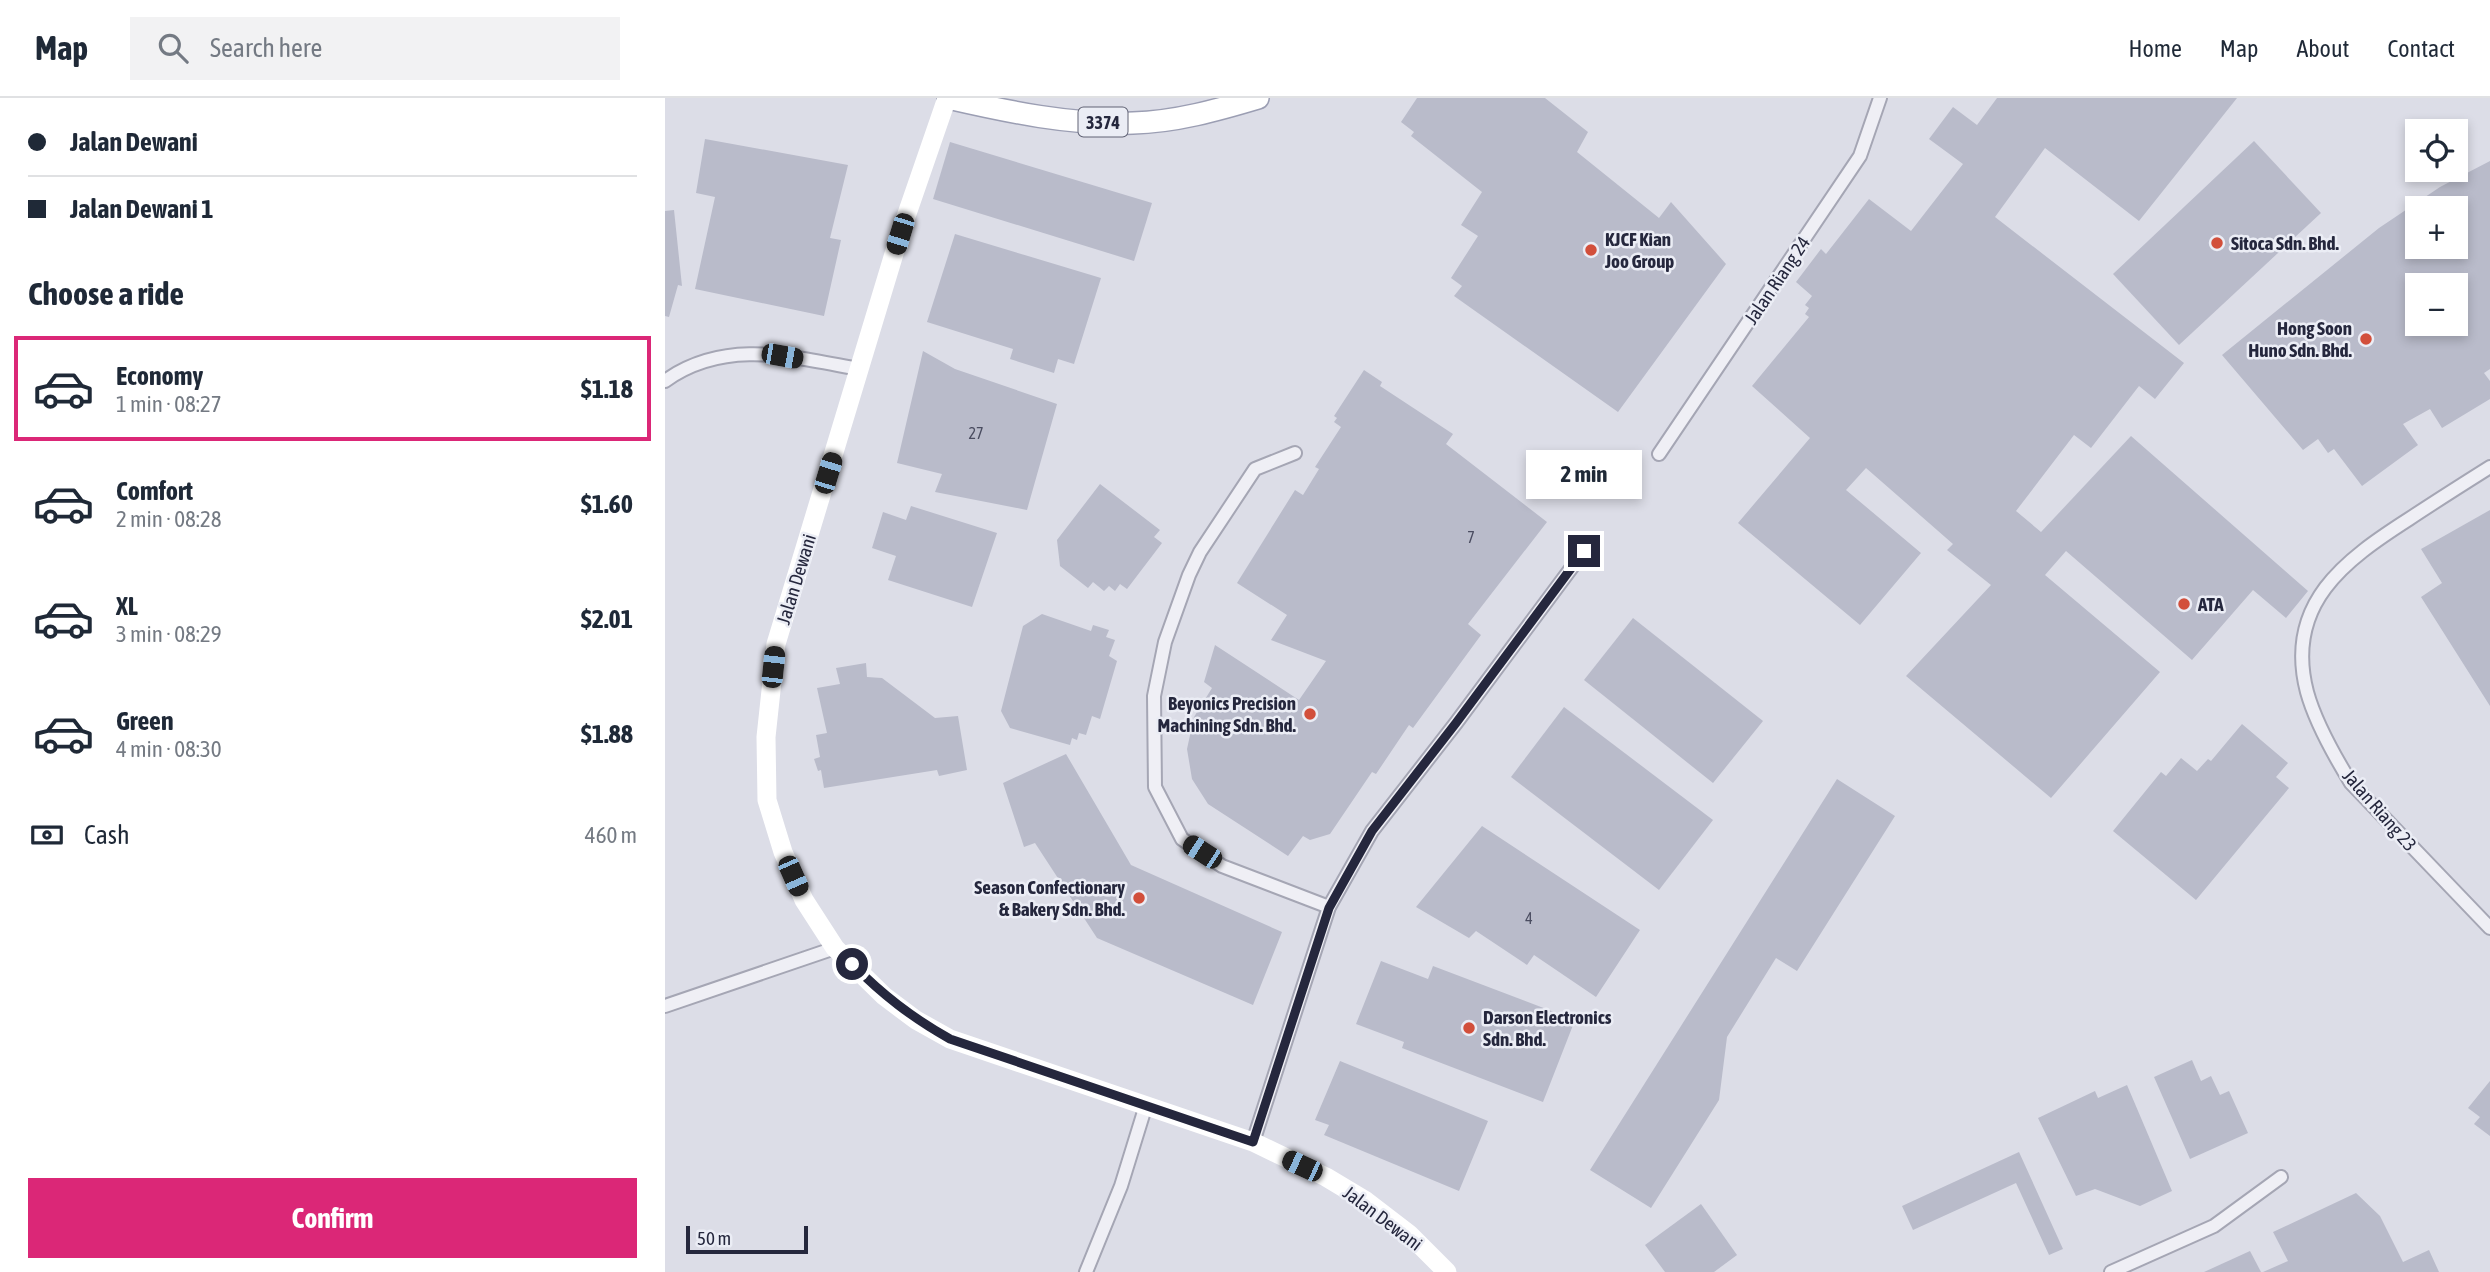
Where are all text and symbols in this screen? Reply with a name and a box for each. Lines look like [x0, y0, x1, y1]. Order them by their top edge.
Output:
search box [130, 17, 620, 80]
text: Map [35, 29, 88, 67]
icon: search [154, 29, 192, 67]
text: Search here [210, 33, 322, 63]
text: Home [2128, 35, 2182, 62]
text: Map [2220, 35, 2258, 62]
text: About [2296, 35, 2349, 62]
text: Contact [2387, 35, 2455, 62]
road number: 3374 [1079, 107, 1127, 136]
map controls [2405, 119, 2468, 336]
button: locate [2405, 119, 2468, 182]
text: Jalan Dewani [70, 127, 198, 157]
text: Jalan Dewani 1 [70, 194, 213, 224]
button: + [2405, 196, 2468, 259]
car [884, 211, 917, 257]
place label: KJCF Kian Joo Group [1604, 228, 1674, 272]
street label: Jalan Riang 24 [1740, 232, 1814, 328]
place label: Sitoca Sdn. Bhd. [2231, 232, 2339, 254]
marker: Sitoca Sdn. Bhd. [2209, 235, 2225, 251]
marker: KJCF Kian Joo Group [1583, 242, 1599, 258]
button: − [2405, 273, 2468, 336]
text: Choose a ride [28, 275, 184, 312]
place label: Hong Soon Huno Sdn. Bhd. [2248, 317, 2353, 361]
marker: Hong Soon Huno Sdn. Bhd. [2358, 331, 2374, 347]
car [760, 342, 805, 370]
icon: car [32, 357, 95, 420]
text: Economy [116, 361, 203, 391]
text: $1.18 [581, 374, 633, 404]
text: 1 min · 08:27 [116, 391, 222, 417]
house number: 27 [968, 424, 984, 442]
callout: 2 min [1526, 449, 1642, 498]
car [812, 450, 845, 496]
text: 2 min [1561, 461, 1607, 487]
icon: car [32, 472, 95, 535]
text: Comfort [116, 476, 193, 506]
text: $1.60 [581, 489, 633, 519]
text: 2 min · 08:28 [116, 506, 222, 532]
house number: 7 [1467, 528, 1475, 546]
street label: Jalan Dewani [772, 531, 820, 627]
route end [1568, 535, 1600, 567]
icon: car [32, 587, 95, 650]
text: XL [116, 591, 138, 621]
place label: ATA [2197, 593, 2224, 615]
marker: ATA [2176, 596, 2192, 612]
text: $2.01 [581, 604, 633, 634]
text: 3 min · 08:29 [116, 621, 222, 647]
car [761, 645, 786, 689]
place label: Beyonics Precision Machining Sdn. Bhd. [1157, 692, 1297, 736]
icon: car [32, 702, 95, 765]
text: Green [116, 706, 174, 736]
marker: Beyonics Precision Machining Sdn. Bhd. [1302, 706, 1318, 722]
text: $1.88 [581, 719, 633, 749]
text: 4 min · 08:30 [116, 736, 222, 762]
street label: Jalan Riang 23 [2339, 765, 2421, 855]
icon: cash [28, 816, 66, 854]
text: Cash [84, 820, 130, 850]
text: 460 m [585, 822, 637, 848]
car [1179, 832, 1226, 872]
car [775, 853, 812, 899]
place label: Season Confectionary & Bakery Sdn. Bhd. [974, 876, 1126, 920]
marker: Season Confectionary & Bakery Sdn. Bhd. [1131, 890, 1147, 906]
house number: 4 [1525, 909, 1533, 927]
route start [836, 948, 868, 980]
place label: Darson Electronics Sdn. Bhd. [1483, 1006, 1612, 1050]
marker: Darson Electronics Sdn. Bhd. [1461, 1020, 1477, 1036]
car [1279, 1148, 1326, 1184]
button: Confirm [28, 1178, 637, 1258]
street label: Jalan Dewani [1339, 1181, 1427, 1255]
scale bar [686, 1223, 809, 1255]
text: 50 m [697, 1227, 731, 1249]

